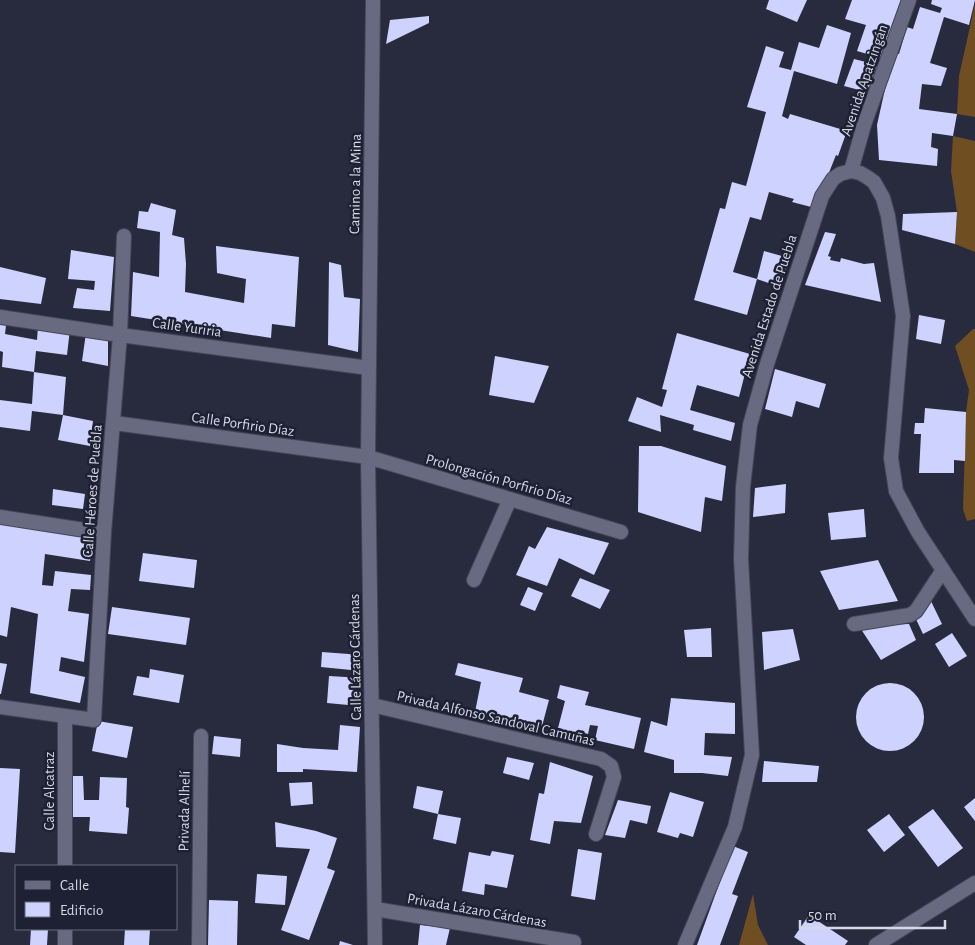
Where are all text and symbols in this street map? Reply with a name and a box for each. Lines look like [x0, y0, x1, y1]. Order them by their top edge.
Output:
street label: Avenida Apatzingán [838, 22, 891, 138]
street label: Camino a la Mina [347, 134, 364, 234]
street label: Avenida Estado de Puebla [739, 233, 800, 380]
street label: Calle Yuriria [151, 315, 223, 340]
street label: Calle Porfirio Díaz [190, 410, 295, 439]
street label: Calle Héroes de Puebla [80, 424, 105, 558]
street label: Prolongación Porfirio Díaz [424, 451, 574, 508]
street label: Calle Lázaro Cárdenas [347, 594, 364, 720]
street label: Privada Alfonso Sandoval Camuñas [395, 688, 596, 749]
street label: Calle Alcatraz [42, 751, 57, 831]
street label: Privada Alhelí [176, 770, 193, 851]
legend [15, 865, 178, 930]
text: Calle [60, 878, 89, 893]
street label: Privada Lázaro Cárdenas [406, 891, 548, 930]
scale bar [800, 898, 945, 930]
text: Edificio [60, 903, 103, 918]
text: 50 m [808, 908, 837, 923]

